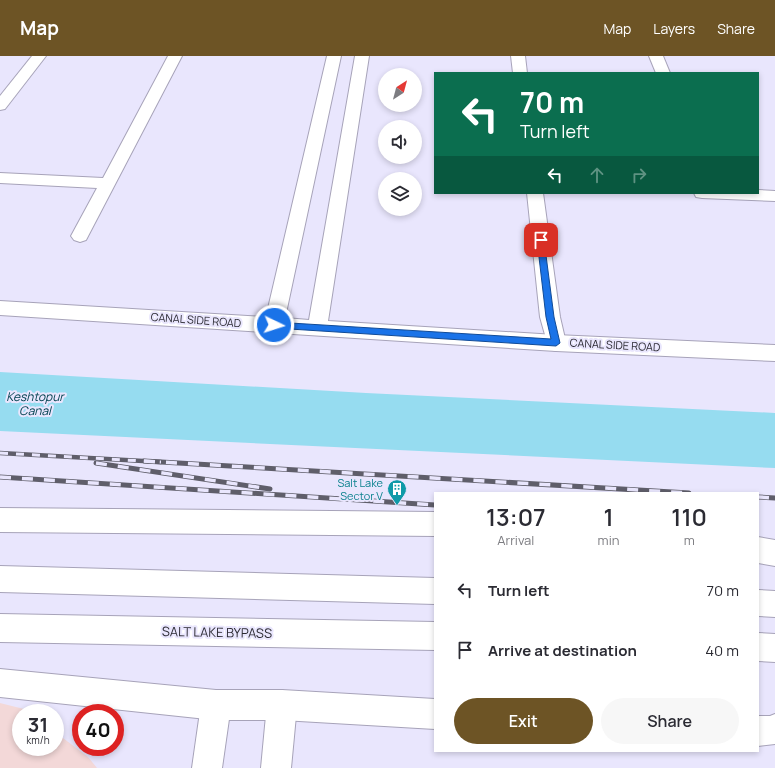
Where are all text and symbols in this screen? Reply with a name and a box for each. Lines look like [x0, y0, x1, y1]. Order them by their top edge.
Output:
text: Map [20, 15, 59, 41]
text: Map [603, 19, 631, 38]
text: Layers [653, 19, 695, 38]
text: Share [717, 19, 755, 38]
north arrow [378, 68, 422, 112]
map controls [378, 68, 422, 216]
text: 70 m [520, 83, 584, 121]
icon: left [454, 88, 506, 140]
text: Turn left [520, 119, 590, 143]
button: sound [378, 120, 422, 164]
icon: left [544, 164, 566, 186]
icon: ahead [586, 164, 608, 186]
icon: right [628, 164, 650, 186]
button: layers [378, 172, 422, 216]
pin [524, 223, 558, 257]
icon: arrive [530, 229, 552, 251]
position arrow [253, 304, 295, 346]
street label: CANAL SIDE ROAD [150, 309, 242, 330]
street label: CANAL SIDE ROAD [569, 335, 661, 354]
water label: Keshtopur Canal [6, 388, 65, 419]
place label: Salt Lake Sector V [337, 475, 384, 503]
building icon: Salt Lake Sector V [386, 478, 408, 506]
text: 13:07 [486, 500, 546, 533]
text: 1 [603, 500, 614, 533]
text: 110 [671, 500, 707, 533]
text: Arrival [497, 531, 534, 549]
text: min [598, 531, 619, 549]
text: m [684, 531, 695, 549]
icon: left [454, 579, 476, 601]
text: Turn left [488, 580, 550, 601]
text: 70 m [707, 580, 739, 601]
street label: SALT LAKE BYPASS [162, 622, 272, 642]
icon: arrive [454, 639, 476, 661]
text: Arrive at destination [488, 640, 637, 661]
text: 40 m [705, 640, 739, 661]
button: Exit [454, 698, 593, 744]
button: Share [601, 698, 739, 744]
speed limit sign: 40 [72, 704, 124, 756]
text: 31 [28, 711, 48, 738]
text: km/h [26, 733, 50, 747]

